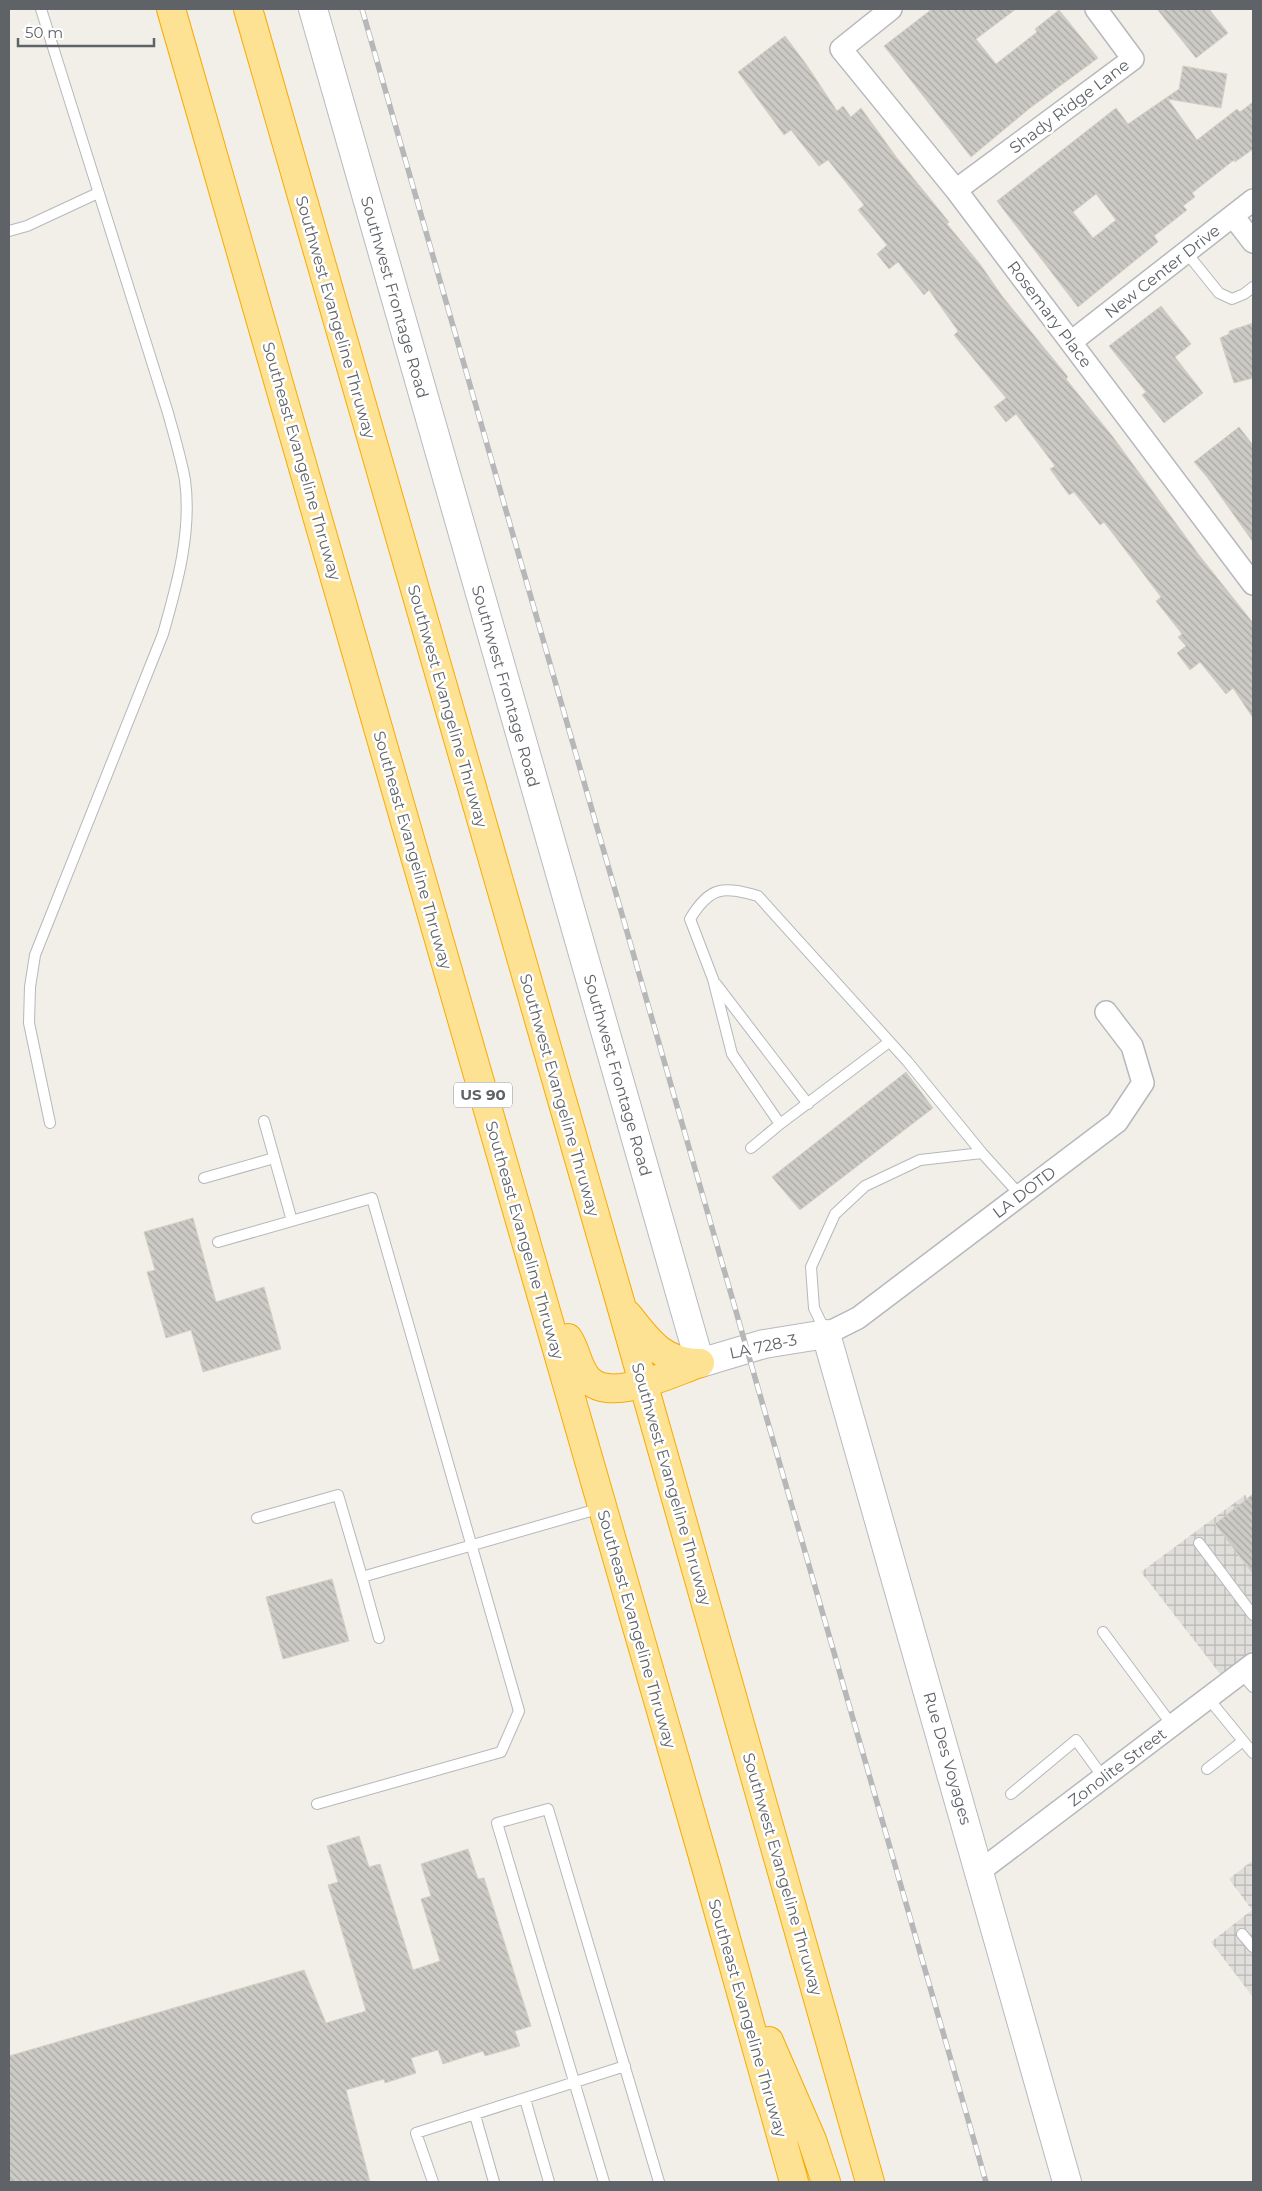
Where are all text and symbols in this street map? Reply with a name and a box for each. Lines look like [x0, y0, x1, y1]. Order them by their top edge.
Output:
scale bar [18, 15, 154, 47]
text: 50 m [25, 23, 63, 42]
street label: Shady Ridge Lane [1006, 55, 1133, 158]
street label: Southwest Evangeline Thruway [292, 194, 379, 441]
street label: Southwest Frontage Road [357, 194, 432, 400]
street label: New Center Drive [1101, 221, 1224, 322]
street label: Rosemary Place [1003, 257, 1096, 371]
street label: Southeast Evangeline Thruway [258, 340, 345, 583]
street label: Southwest Evangeline Thruway [404, 583, 491, 830]
street label: Southwest Frontage Road [468, 583, 543, 789]
street label: Southeast Evangeline Thruway [369, 729, 456, 972]
street label: Southwest Evangeline Thruway [516, 972, 603, 1219]
street label: Southwest Frontage Road [580, 972, 655, 1178]
road number: US 90 [454, 1082, 512, 1108]
street label: Southeast Evangeline Thruway [481, 1119, 568, 1362]
street label: LA DOTD [989, 1163, 1060, 1222]
street label: LA 728-3 [728, 1330, 799, 1363]
street label: Southwest Evangeline Thruway [628, 1361, 715, 1608]
street label: Southeast Evangeline Thruway [593, 1508, 680, 1751]
street label: Rue Des Voyages [919, 1689, 976, 1827]
street label: Zonolite Street [1064, 1724, 1171, 1810]
street label: Southwest Evangeline Thruway [739, 1751, 826, 1998]
street label: Southeast Evangeline Thruway [704, 1897, 791, 2140]

